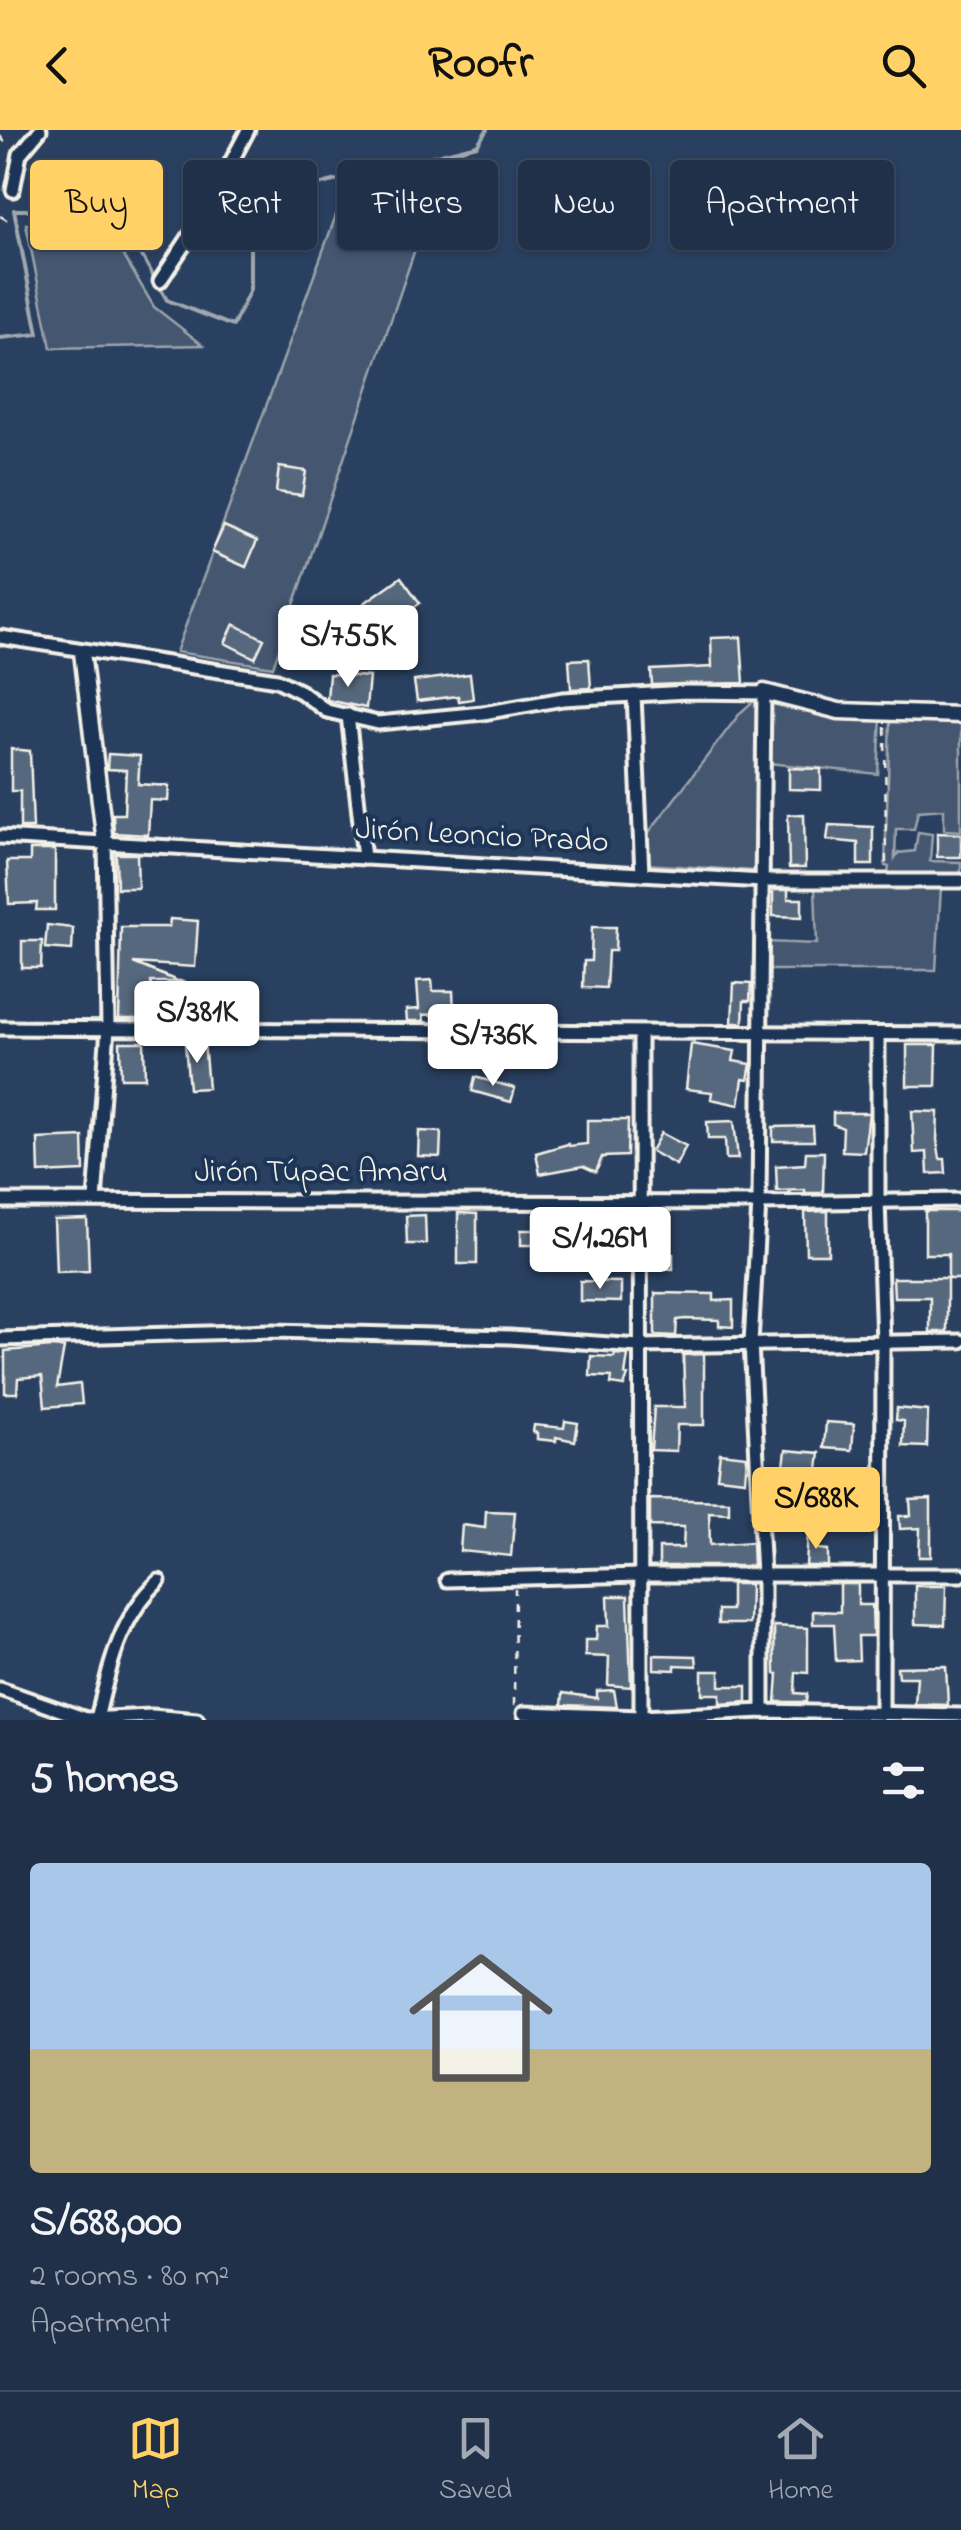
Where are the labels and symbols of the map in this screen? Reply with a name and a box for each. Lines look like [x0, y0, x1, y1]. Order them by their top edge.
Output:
pin: S/755K [267, 605, 429, 690]
street label: Jirón Leoncio Prado [354, 807, 610, 867]
pin: S/381K [116, 981, 278, 1066]
pin: S/736K [412, 1004, 574, 1089]
street label: Jirón Túpac Amaru [194, 1150, 448, 1197]
pin: S/1.26M [508, 1207, 692, 1292]
pin: S/688K [735, 1467, 897, 1552]

